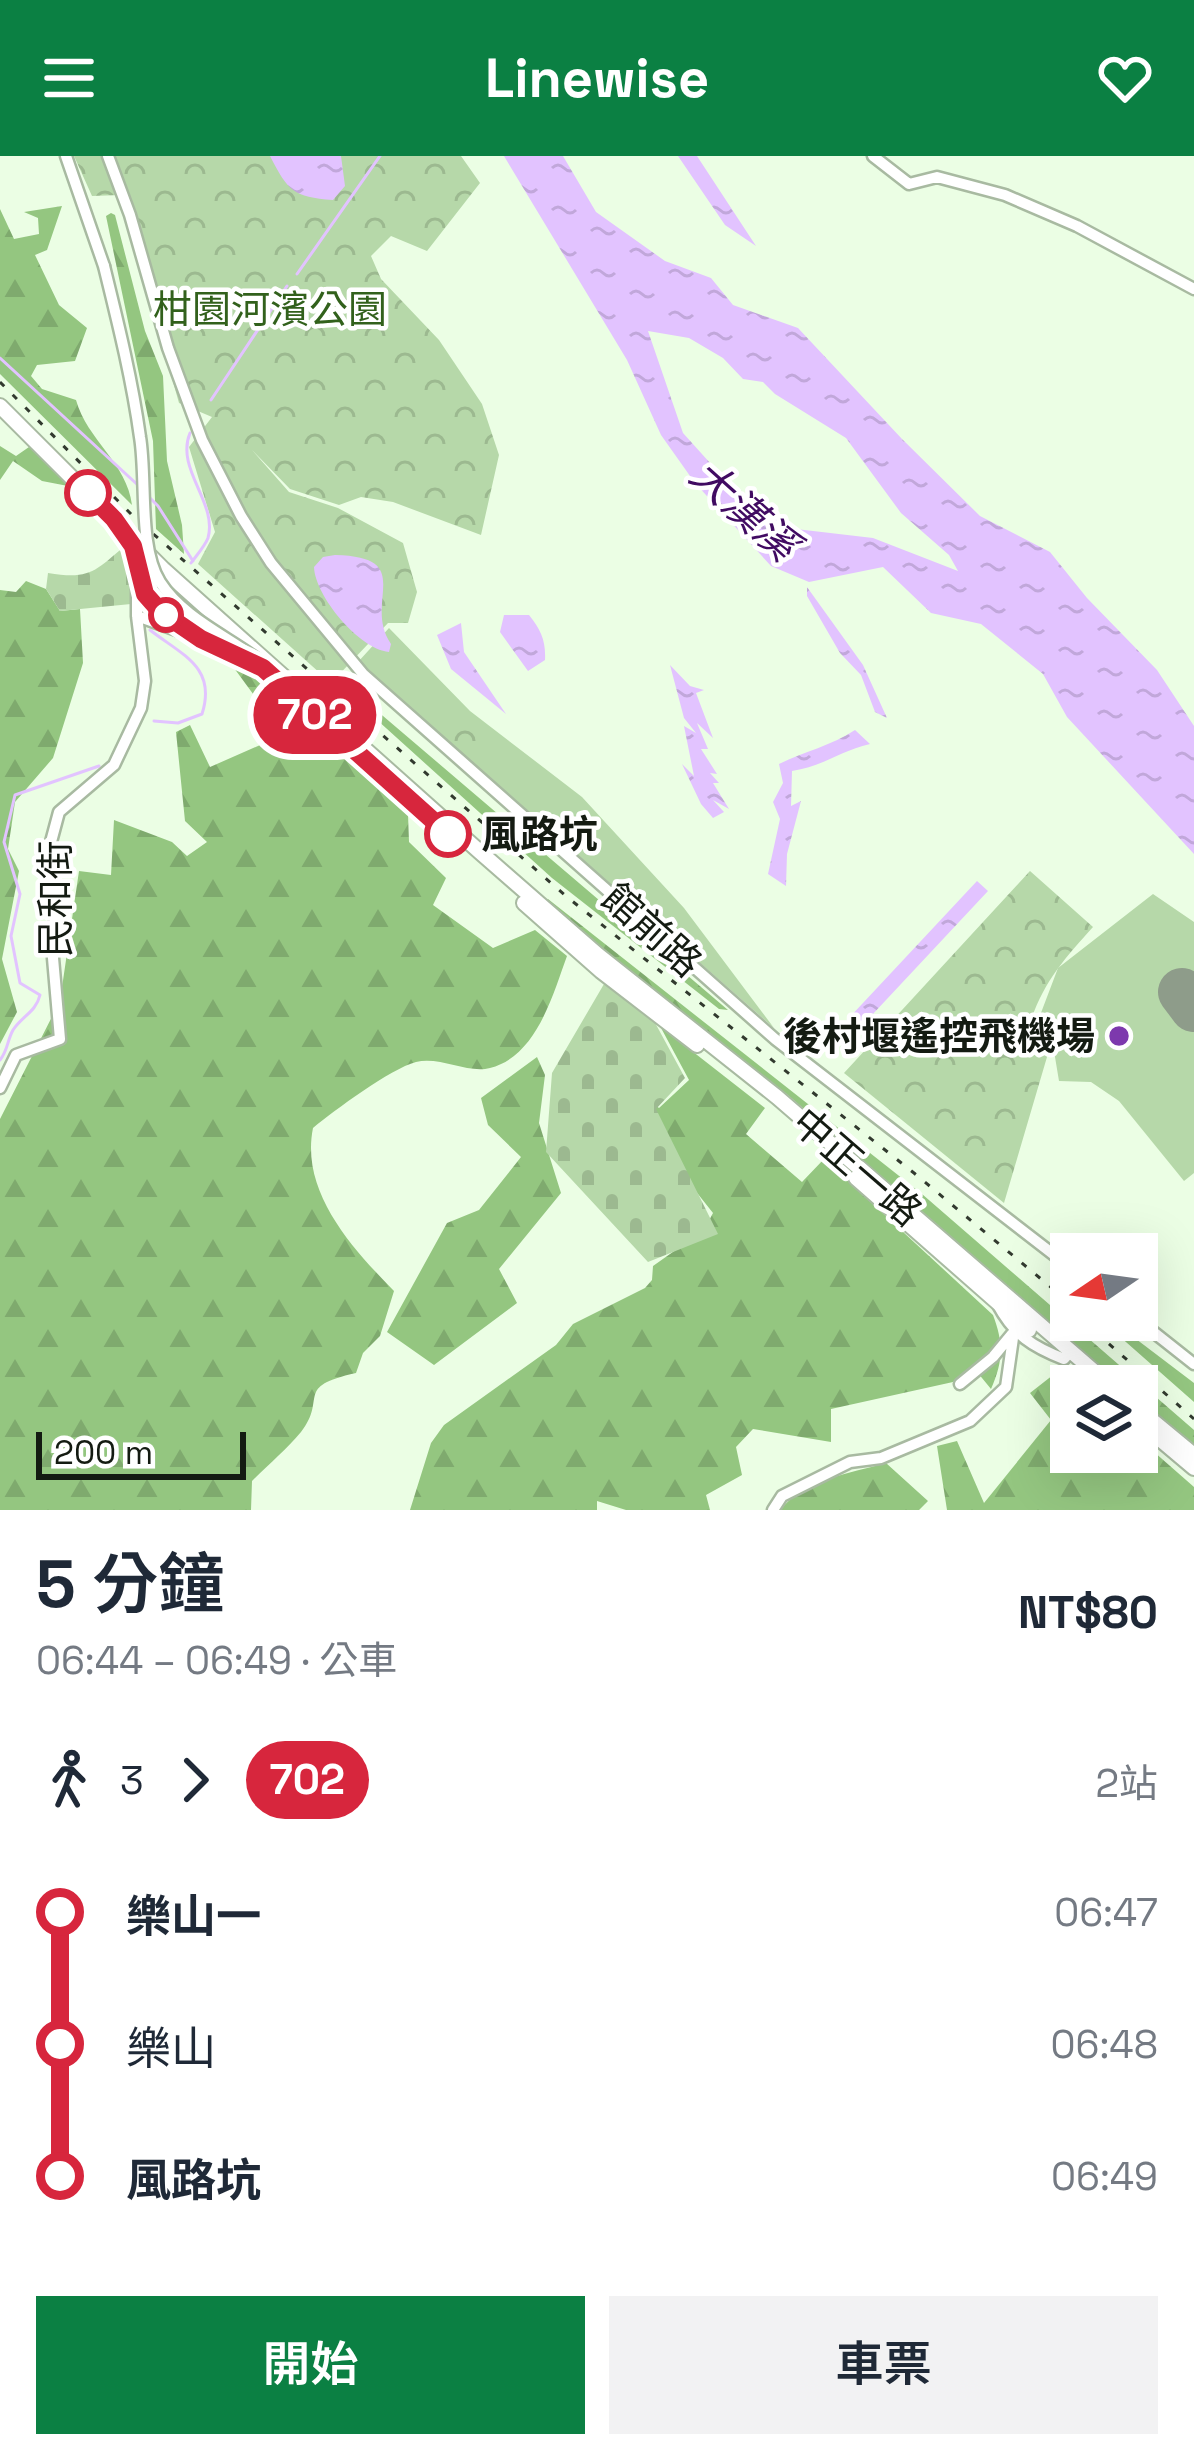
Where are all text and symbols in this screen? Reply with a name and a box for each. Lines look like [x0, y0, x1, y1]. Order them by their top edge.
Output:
text: Linewise [485, 44, 709, 113]
icon: menu [36, 45, 102, 111]
icon: heart [1092, 45, 1158, 111]
park label: 柑園河濱公園 [153, 285, 387, 334]
water label: 大漢溪 [679, 448, 812, 575]
unlabelled marker [66, 471, 110, 515]
unlabelled marker [150, 599, 182, 631]
line badge: 702 [246, 676, 384, 754]
text: 702 [277, 688, 353, 741]
place label: 風路坑 [481, 810, 598, 859]
marker: 風路坑 [426, 812, 470, 856]
street label: 民和街 [31, 840, 80, 958]
street label: 館前路 [592, 873, 712, 987]
place label: 後村堰遙控飛機場 [783, 1012, 1095, 1061]
marker: 後村堰遙控飛機場 [1106, 1023, 1132, 1049]
street label: 中正一路 [782, 1097, 932, 1237]
north arrow [1050, 1233, 1158, 1341]
map controls [1050, 1233, 1158, 1473]
button: layers [1050, 1365, 1158, 1473]
scale bar [36, 1426, 246, 1479]
text: 200 m [54, 1432, 153, 1474]
text: 5 分鐘 [36, 1542, 224, 1626]
text: NT$80 [1018, 1584, 1158, 1641]
text: 06:44 – 06:49 · 公車 [36, 1636, 397, 1685]
icon: walk [36, 1747, 102, 1813]
icon: forward [162, 1747, 228, 1813]
text: 702 [270, 1753, 345, 1806]
text: 3 [120, 1756, 144, 1805]
text: 2站 [1095, 1759, 1158, 1808]
text: 樂山一 [126, 1888, 261, 1945]
text: 06:47 [1054, 1888, 1158, 1937]
text: 樂山 [126, 2020, 216, 2077]
text: 06:48 [1051, 2020, 1158, 2069]
text: 風路坑 [126, 2152, 261, 2209]
text: 06:49 [1051, 2152, 1158, 2201]
button: 開始 [36, 2296, 585, 2434]
button: 車票 [609, 2296, 1158, 2434]

